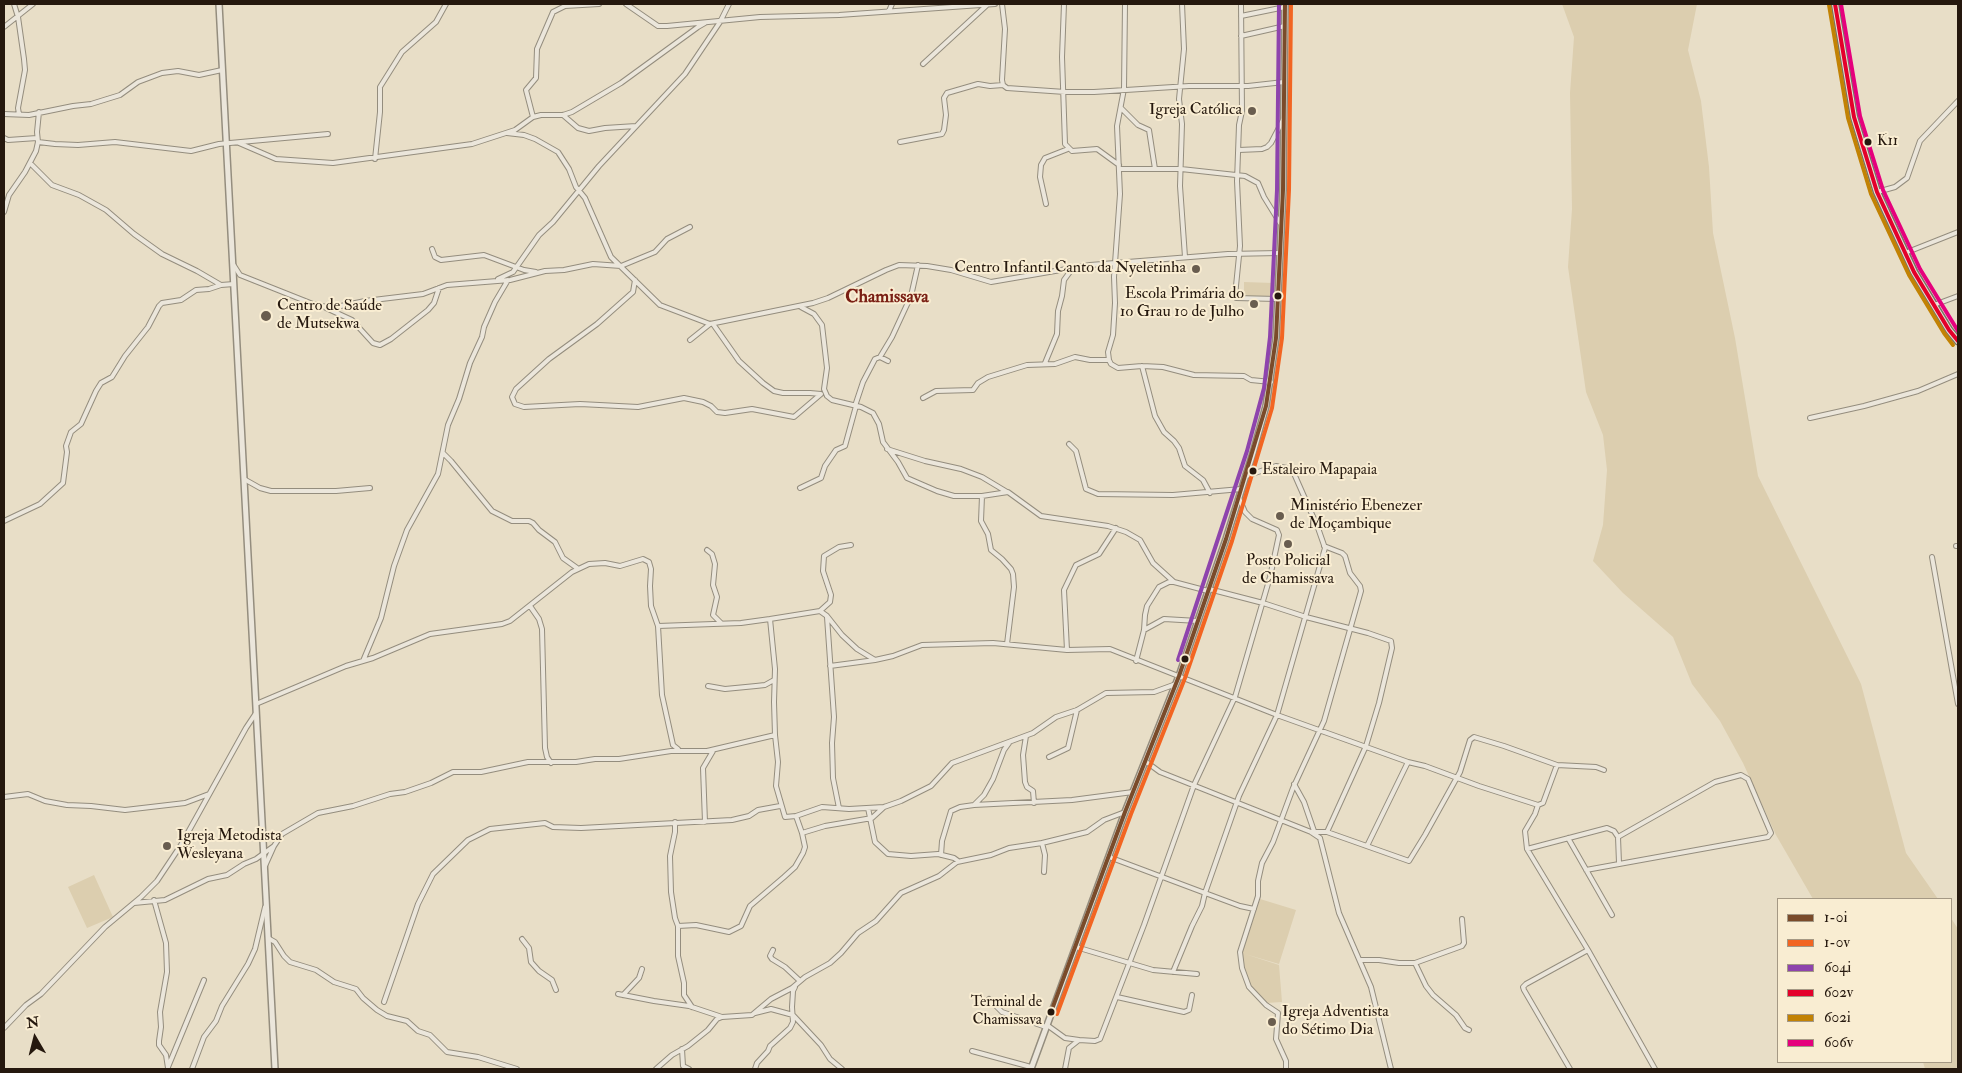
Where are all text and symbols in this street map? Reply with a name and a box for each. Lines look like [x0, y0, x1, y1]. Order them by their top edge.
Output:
place label: Igreja Católica [1149, 101, 1242, 121]
marker: Igreja Católica [1246, 105, 1258, 117]
place label: K11 [1877, 133, 1898, 151]
marker: K11 [1863, 137, 1873, 147]
place label: Centro Infantil Canto da Nyeletinha [954, 259, 1186, 279]
marker: Centro Infantil Canto da Nyeletinha [1190, 263, 1202, 275]
place label: Escola Primária do 1o Grau 10 de Julho [1120, 285, 1244, 323]
district label: Chamissava [845, 287, 929, 309]
unlabelled marker [1273, 291, 1283, 301]
place label: Centro de Saúde de Mutsekwa [277, 297, 382, 335]
marker: Escola Primária do 1o Grau 10 de Julho [1248, 298, 1260, 310]
marker: Centro de Saúde de Mutsekwa [259, 309, 273, 323]
place label: Estaleiro Mapapaia [1262, 462, 1377, 480]
marker: Estaleiro Mapapaia [1248, 466, 1258, 476]
place label: Ministério Ebenezer de Moçambique [1290, 497, 1422, 535]
marker: Ministério Ebenezer de Moçambique [1274, 510, 1286, 522]
marker: Posto Policial de Chamissava [1282, 538, 1294, 550]
place label: Posto Policial de Chamissava [1242, 552, 1334, 590]
unlabelled marker [1180, 654, 1190, 664]
place label: Igreja Metodista Wesleyana [177, 827, 282, 865]
marker: Igreja Metodista Wesleyana [161, 840, 173, 852]
legend [1777, 898, 1952, 1063]
text: 1-0i [1824, 908, 1847, 927]
text: 1-0v [1824, 933, 1850, 952]
text: 604i [1824, 958, 1851, 977]
text: 602v [1824, 983, 1853, 1002]
place label: Terminal de Chamissava [971, 994, 1042, 1029]
place label: Igreja Adventista do Sétimo Dia [1282, 1003, 1389, 1041]
marker: Terminal de Chamissava [1046, 1007, 1056, 1017]
text: 602i [1824, 1008, 1851, 1027]
north arrow [10, 1013, 60, 1063]
text: N [25, 1013, 40, 1032]
marker: Igreja Adventista do Sétimo Dia [1266, 1016, 1278, 1028]
text: 606v [1824, 1033, 1853, 1052]

